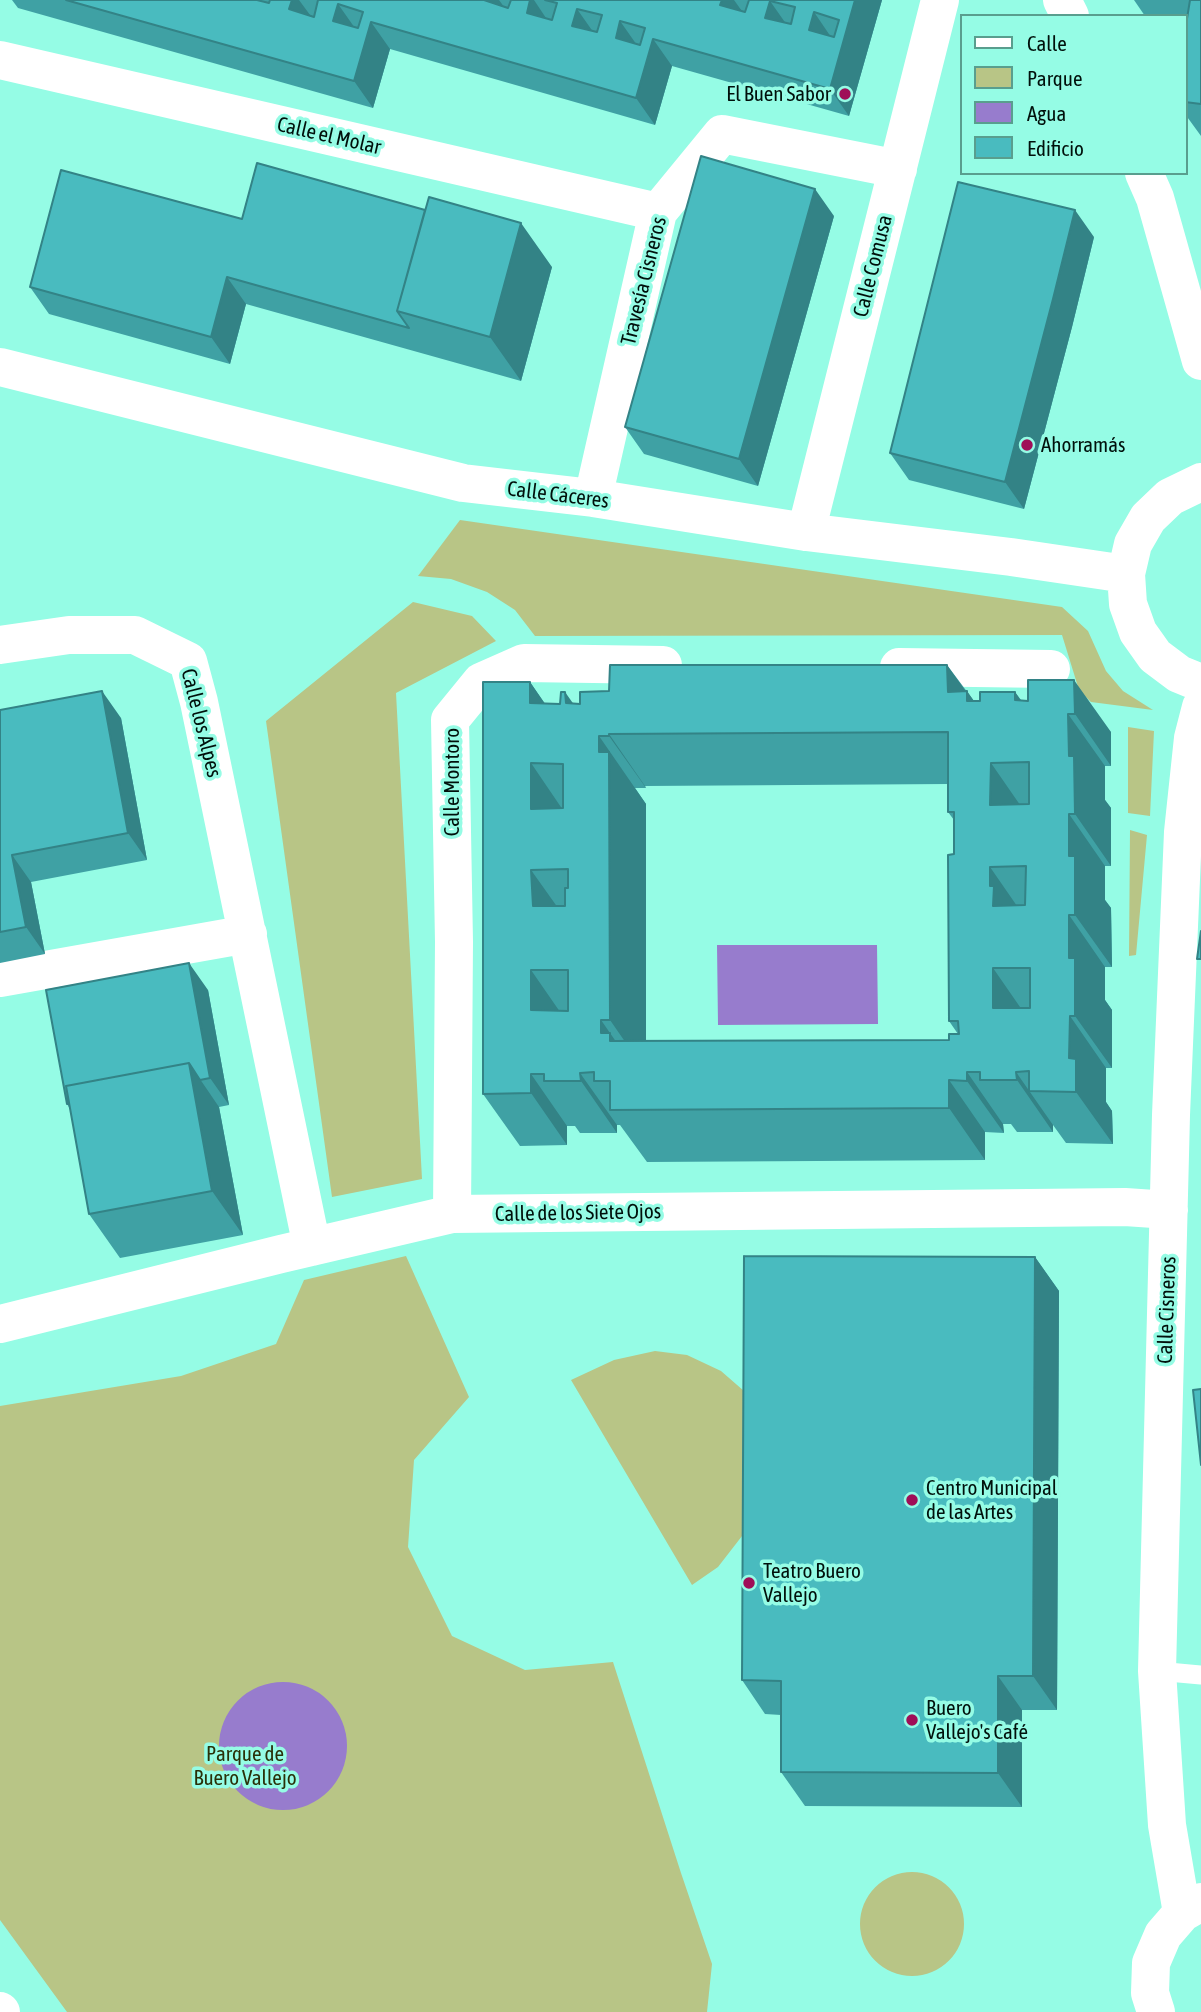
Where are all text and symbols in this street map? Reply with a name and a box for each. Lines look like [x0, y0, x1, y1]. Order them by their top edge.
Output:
legend [960, 14, 1187, 175]
text: Calle [1027, 31, 1067, 55]
text: Parque [1027, 66, 1082, 90]
place label: El Buen Sabor [726, 81, 831, 107]
marker: El Buen Sabor [837, 86, 853, 102]
text: Agua [1027, 101, 1066, 125]
street label: Calle el Molar [275, 112, 383, 160]
text: Edificio [1027, 136, 1084, 160]
street label: Calle Comusa [848, 212, 898, 320]
street label: Travesía Cisneros [616, 214, 672, 348]
place label: Ahorramás [1041, 432, 1125, 458]
marker: Ahorramás [1019, 437, 1035, 453]
street label: Calle Cáceres [506, 476, 610, 514]
street label: Calle los Alpes [175, 666, 227, 780]
street label: Calle Montoro [439, 728, 465, 836]
street label: Calle de los Siete Ojos [495, 1199, 661, 1227]
street label: Calle Cisneros [1153, 1256, 1181, 1364]
place label: Centro Municipal de las Artes [926, 1475, 1057, 1525]
marker: Centro Municipal de las Artes [904, 1492, 920, 1508]
place label: Teatro Buero Vallejo [763, 1558, 861, 1608]
marker: Teatro Buero Vallejo [741, 1575, 757, 1591]
place label: Buero Vallejo's Café [926, 1695, 1028, 1745]
marker: Buero Vallejo's Café [904, 1712, 920, 1728]
park label: Parque de Buero Vallejo [193, 1741, 297, 1791]

